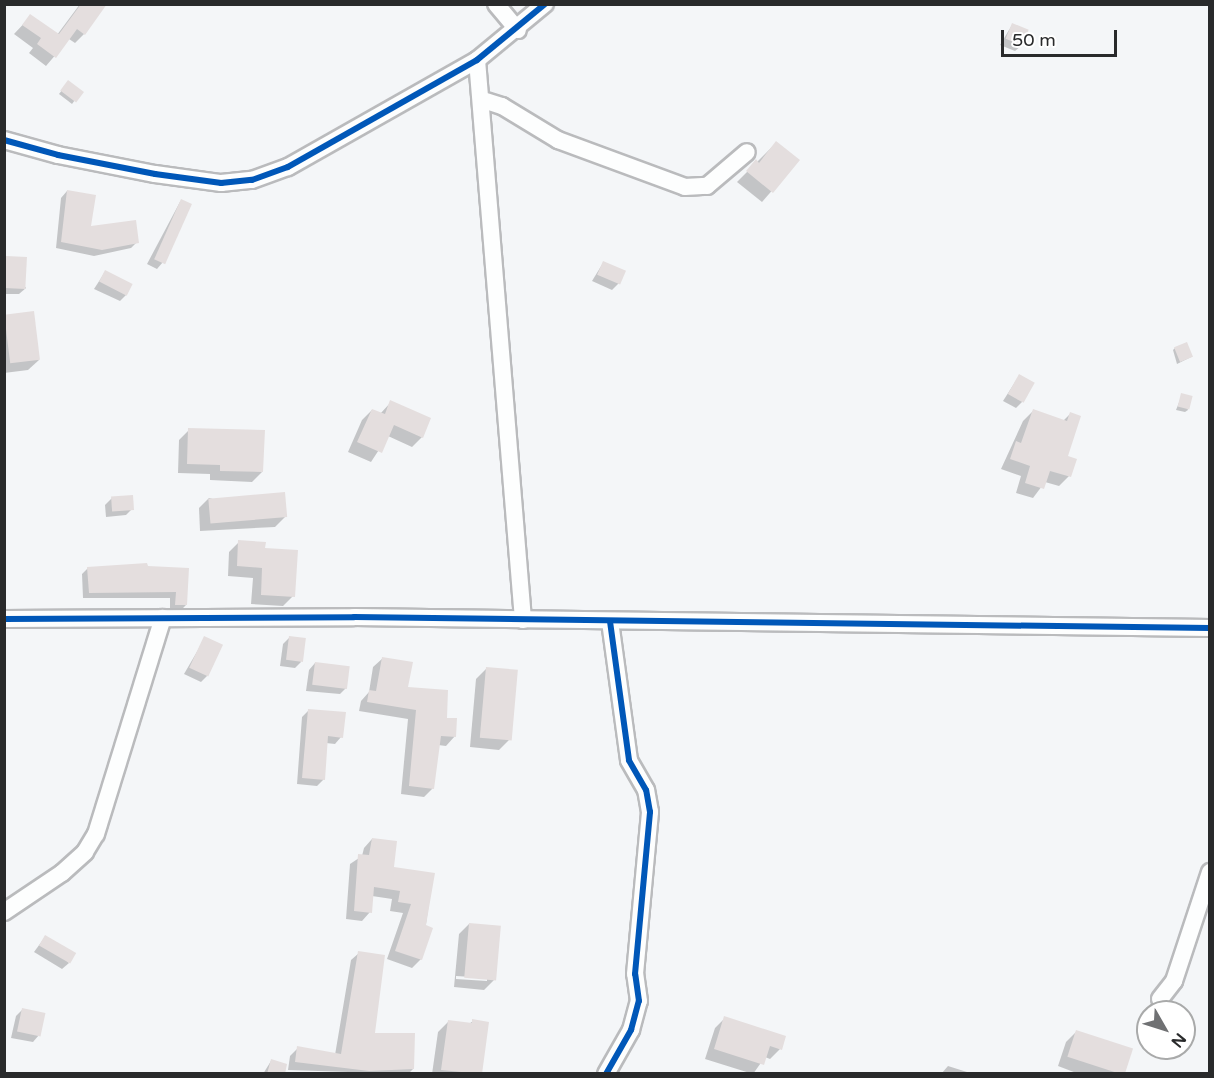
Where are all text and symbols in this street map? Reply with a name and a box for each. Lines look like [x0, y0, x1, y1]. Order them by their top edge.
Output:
scale bar [1004, 18, 1120, 56]
text: 50 m [1012, 29, 1056, 51]
north arrow [1136, 1000, 1196, 1060]
text: N [1167, 1029, 1190, 1051]

